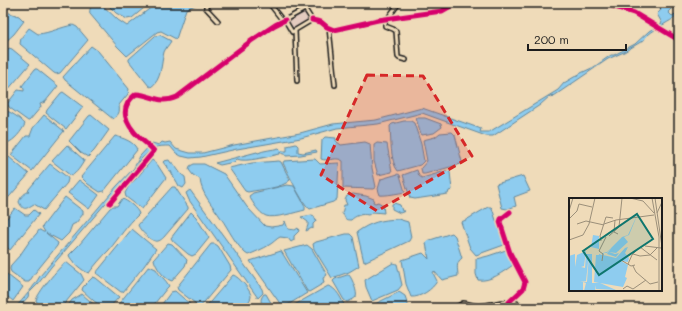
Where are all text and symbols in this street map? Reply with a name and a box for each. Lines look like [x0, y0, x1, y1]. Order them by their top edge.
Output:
scale bar [528, 26, 626, 52]
text: 200 m [534, 31, 569, 47]
inset map [569, 198, 662, 291]

